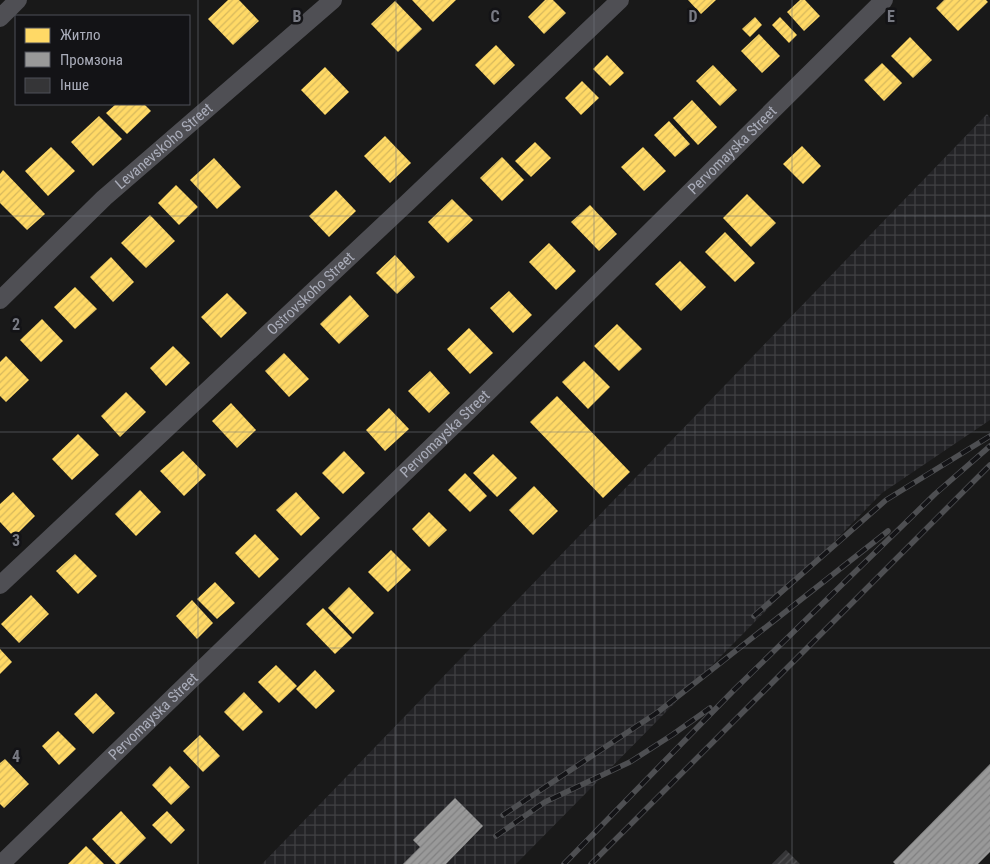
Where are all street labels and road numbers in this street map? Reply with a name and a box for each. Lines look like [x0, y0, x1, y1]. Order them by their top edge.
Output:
street label: Levanevskoho Street [112, 99, 216, 193]
street label: Pervomayska Street [684, 102, 781, 198]
street label: Ostrovskoho Street [263, 248, 358, 339]
street label: Pervomayska Street [396, 386, 493, 481]
street label: Pervomayska Street [105, 669, 202, 764]

